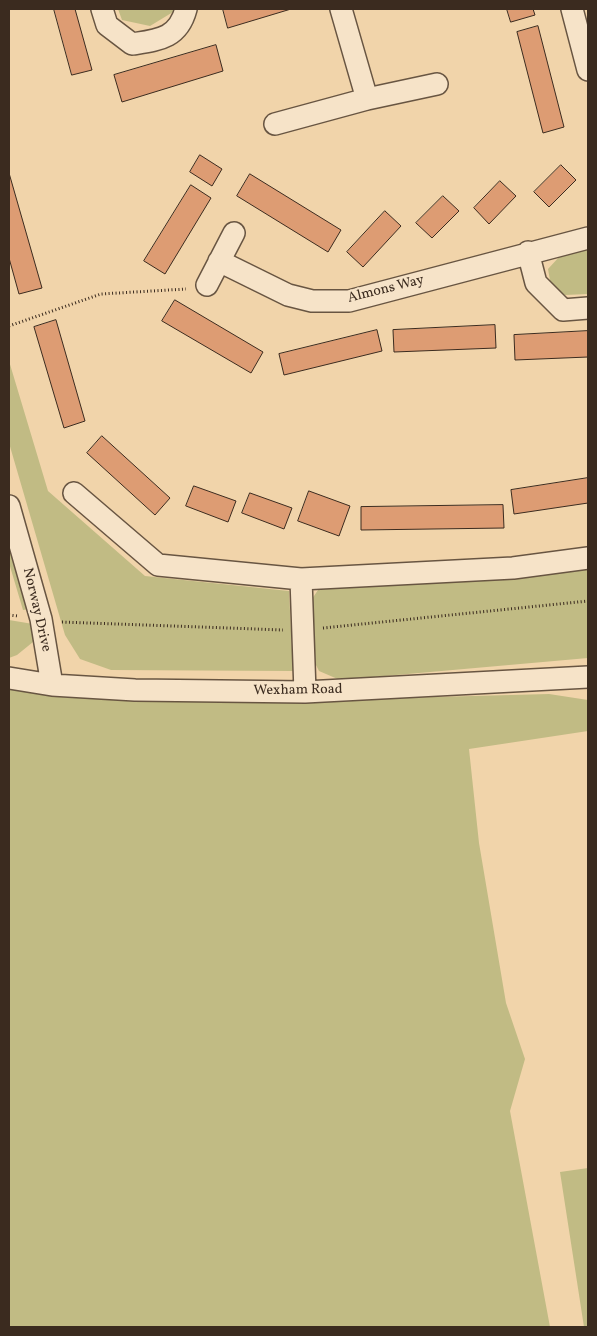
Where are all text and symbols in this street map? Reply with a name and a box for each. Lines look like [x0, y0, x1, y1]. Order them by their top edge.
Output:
street label: Almons Way [346, 272, 426, 308]
street label: Norway Drive [18, 566, 54, 654]
street label: Wexham Road [253, 682, 343, 700]

